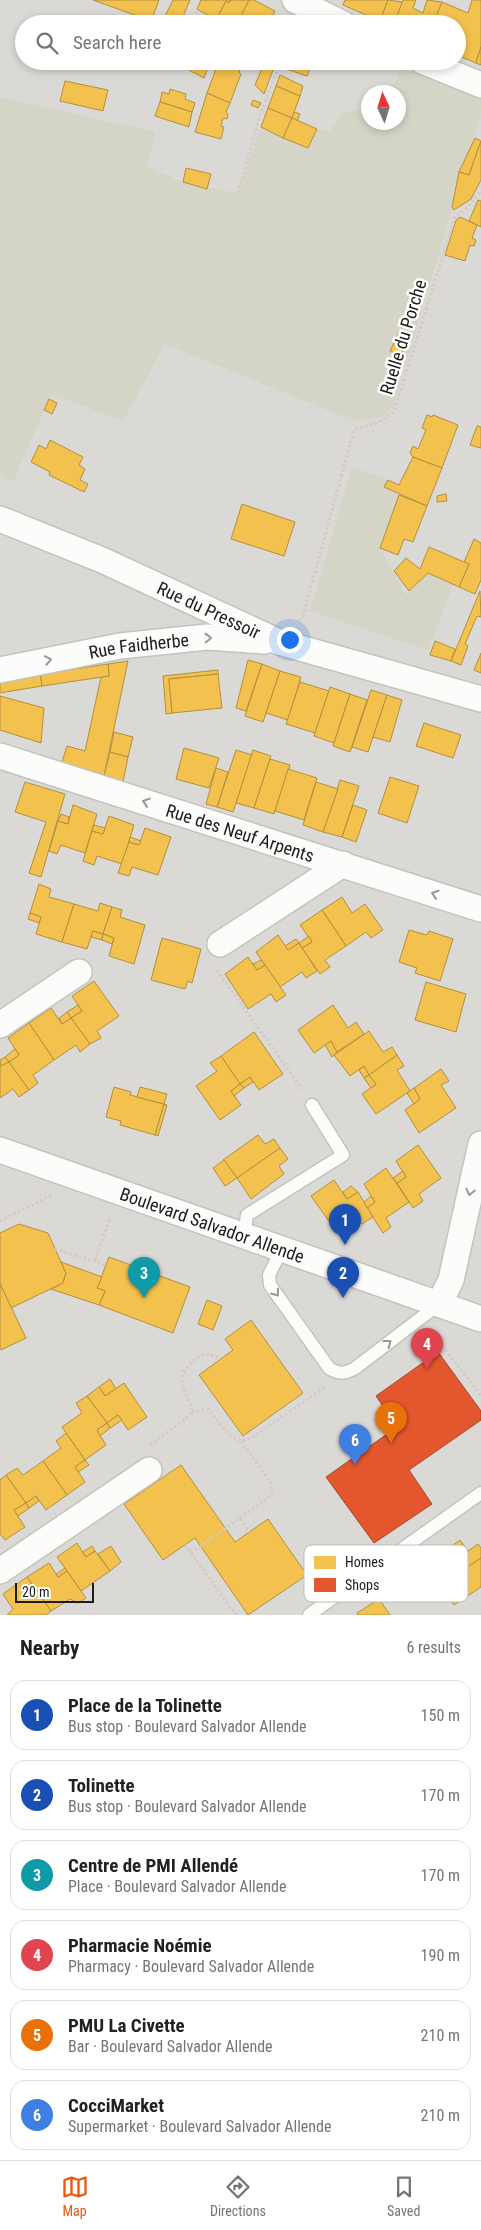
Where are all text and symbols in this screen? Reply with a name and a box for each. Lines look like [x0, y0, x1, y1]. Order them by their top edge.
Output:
search box [15, 15, 466, 70]
icon: search [33, 29, 61, 57]
text: Search here [73, 31, 161, 54]
north arrow [361, 85, 406, 130]
street label: Ruelle du Porche [376, 277, 430, 397]
street label: Rue du Pressoir [154, 577, 265, 643]
your location [277, 627, 303, 653]
street label: Rue Faidherbe [87, 628, 190, 663]
one-way arrow [205, 633, 213, 643]
one-way arrow [43, 656, 52, 666]
one-way arrow [143, 797, 151, 807]
street label: Rue des Neuf Arpents [163, 799, 317, 866]
one-way arrow [431, 889, 439, 899]
street label: Boulevard Salvador Allende [117, 1183, 307, 1267]
one-way arrow [465, 1187, 476, 1196]
pin: 1 [329, 1204, 361, 1245]
pin: 3 [128, 1257, 160, 1298]
pin: 2 [327, 1257, 359, 1298]
one-way arrow [270, 1287, 278, 1296]
pin: 4 [411, 1328, 443, 1369]
one-way arrow [382, 1341, 391, 1349]
pin: 5 [375, 1402, 407, 1443]
pin: 6 [339, 1424, 371, 1465]
legend [304, 1545, 468, 1602]
text: Homes [345, 1554, 384, 1570]
text: Shops [345, 1577, 379, 1593]
scale bar [15, 1580, 94, 1603]
text: 20 m [22, 1584, 50, 1600]
text: Nearby [20, 1636, 79, 1660]
text: 6 results [406, 1638, 461, 1657]
text: Place de la Tolinette [68, 1694, 222, 1717]
text: 1 [33, 1706, 41, 1725]
text: 150 m [421, 1706, 460, 1725]
text: Bus stop · Boulevard Salvador Allende [68, 1717, 307, 1736]
text: Tolinette [68, 1774, 135, 1797]
text: 2 [33, 1786, 41, 1805]
text: 170 m [421, 1786, 460, 1805]
text: Bus stop · Boulevard Salvador Allende [68, 1797, 307, 1816]
text: Centre de PMI Allendé [68, 1854, 238, 1877]
text: 3 [33, 1866, 41, 1885]
text: 170 m [421, 1866, 460, 1885]
text: Place · Boulevard Salvador Allende [68, 1877, 286, 1896]
text: Pharmacie Noémie [68, 1934, 212, 1957]
text: 4 [33, 1946, 41, 1965]
text: 190 m [421, 1946, 460, 1965]
text: Pharmacy · Boulevard Salvador Allende [68, 1957, 314, 1976]
text: PMU La Civette [68, 2014, 185, 2037]
text: 5 [33, 2026, 41, 2045]
text: 210 m [421, 2026, 460, 2045]
text: Bar · Boulevard Salvador Allende [68, 2037, 273, 2056]
text: CocciMarket [68, 2094, 164, 2117]
text: 6 [33, 2106, 41, 2125]
text: 210 m [421, 2106, 460, 2125]
text: Supermarket · Boulevard Salvador Allende [68, 2117, 332, 2136]
tab: Map [61, 2173, 89, 2219]
tab: Directions [210, 2173, 266, 2219]
tab: Saved [387, 2173, 420, 2219]

